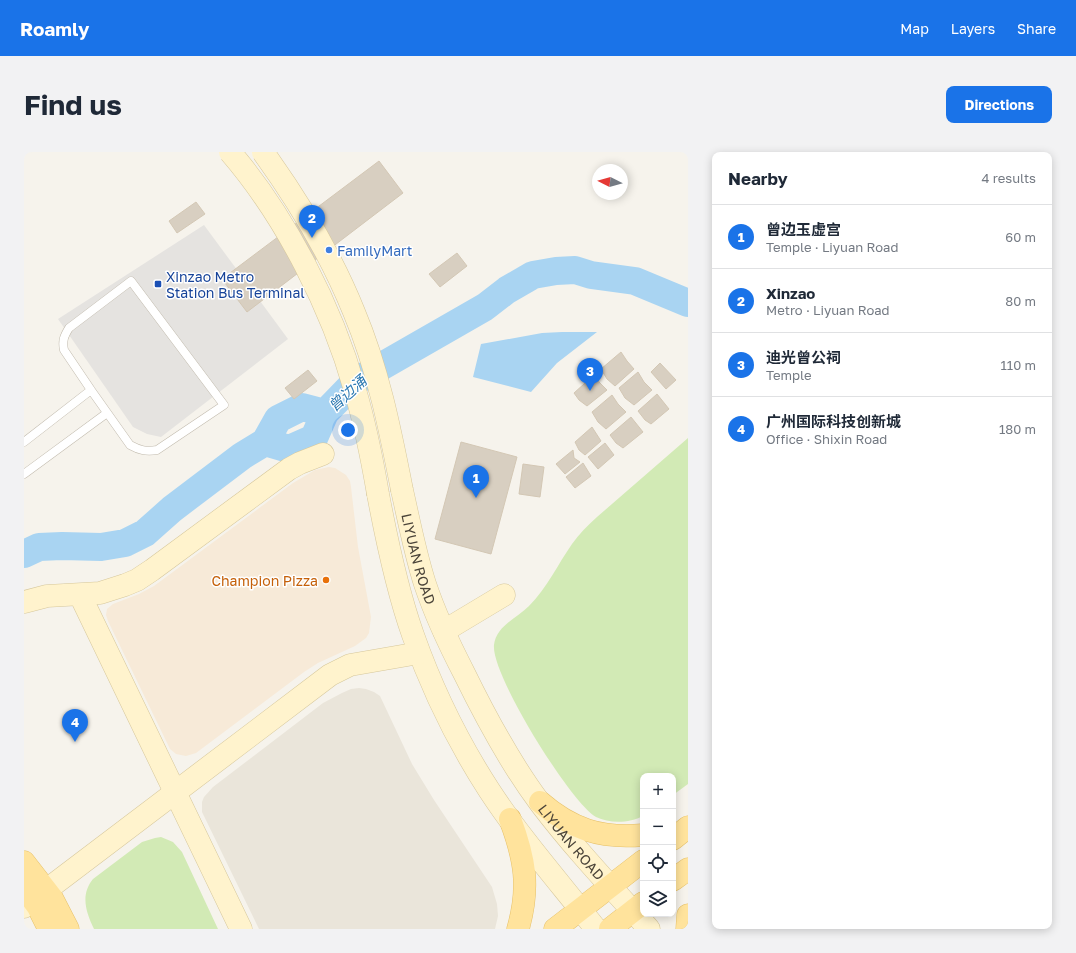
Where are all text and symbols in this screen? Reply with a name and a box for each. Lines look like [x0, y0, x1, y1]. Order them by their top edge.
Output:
text: Roamly [20, 17, 89, 40]
text: Map [900, 20, 929, 37]
text: Layers [951, 20, 995, 37]
text: Share [1017, 20, 1056, 37]
button: Directions [946, 86, 1052, 123]
text: Find us [24, 88, 122, 121]
north arrow [592, 164, 628, 200]
text: Nearby [728, 168, 788, 189]
text: 4 results [982, 170, 1036, 186]
pin: 2 [299, 205, 325, 238]
text: 曾边玉虚宫 [766, 220, 841, 238]
text: 1 [738, 229, 744, 245]
text: 60 m [1005, 229, 1036, 245]
text: Temple · Liyuan Road [766, 239, 898, 255]
place label: FamilyMart [337, 242, 412, 259]
marker: FamilyMart [324, 245, 334, 255]
place label: Xinzao Metro Station Bus Terminal [166, 268, 305, 301]
marker: Xinzao Metro Station Bus Terminal [153, 279, 163, 289]
text: Xinzao [766, 284, 815, 302]
text: 2 [737, 293, 745, 309]
text: 80 m [1005, 293, 1036, 309]
text: Metro · Liyuan Road [766, 302, 890, 318]
text: 迪光曾公祠 [766, 348, 841, 366]
text: 3 [737, 357, 745, 373]
text: 110 m [1001, 357, 1036, 373]
pin: 3 [577, 358, 603, 391]
text: Temple [766, 367, 812, 383]
water label: 曾边涌 [324, 370, 371, 415]
text: 广州国际科技创新城 [766, 412, 901, 430]
your location [338, 420, 358, 440]
text: 4 [737, 421, 745, 437]
text: 180 m [999, 421, 1036, 437]
text: Office · Shixin Road [766, 431, 887, 447]
pin: 1 [463, 465, 489, 498]
street label: LIYUAN ROAD [399, 512, 440, 607]
place label: Champion Pizza [211, 572, 318, 589]
marker: Champion Pizza [321, 575, 331, 585]
pin: 4 [62, 709, 88, 742]
map controls [640, 773, 676, 917]
button: + [640, 773, 676, 809]
street label: LIYUAN ROAD [535, 801, 608, 883]
button: − [640, 809, 676, 845]
button: locate [640, 845, 676, 881]
button: layers [640, 881, 676, 917]

